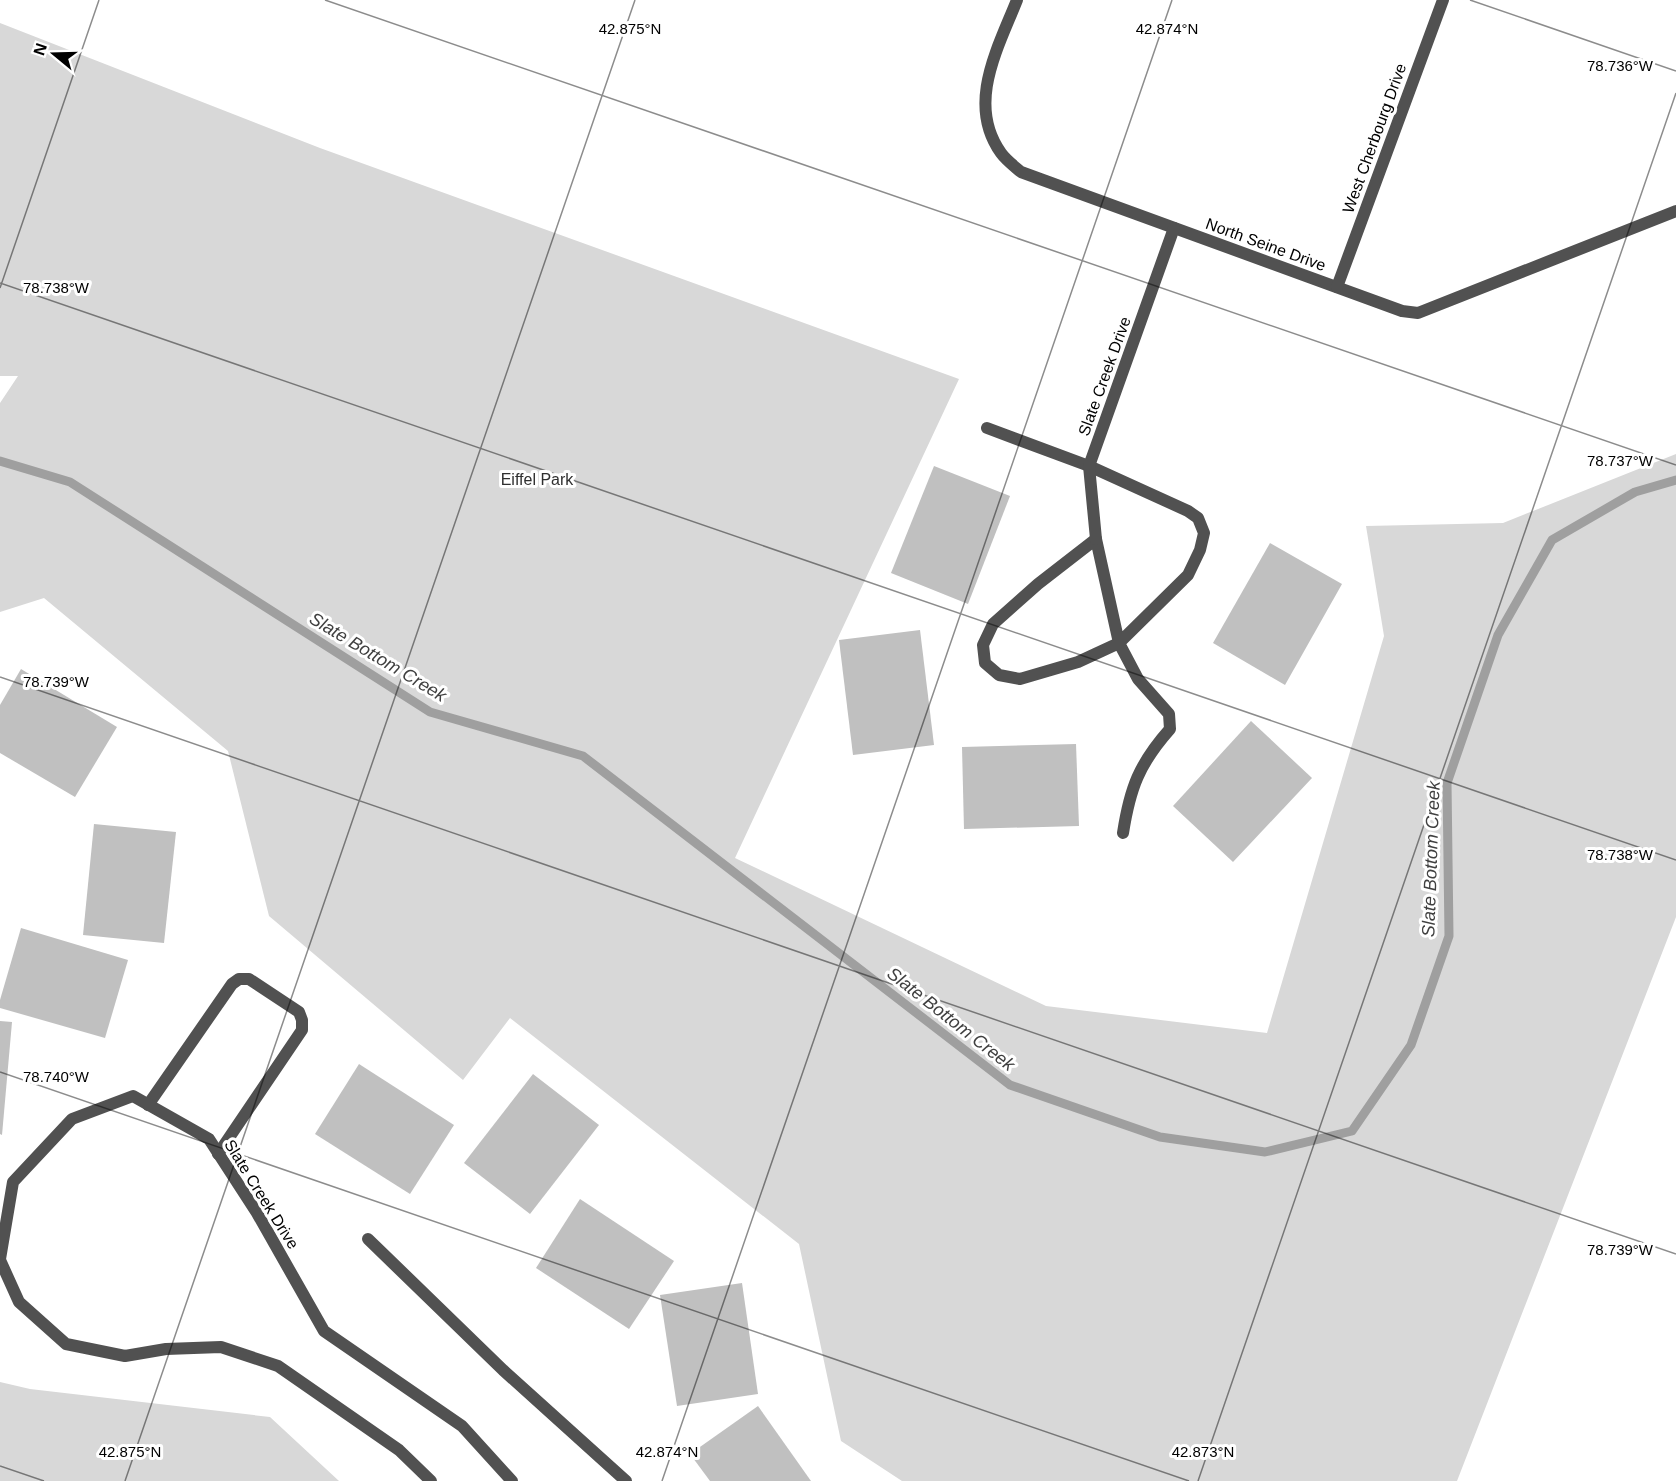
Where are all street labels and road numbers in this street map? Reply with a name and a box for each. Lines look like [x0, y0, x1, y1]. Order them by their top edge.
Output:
street label: West Cherbourg Drive [1339, 61, 1410, 215]
street label: North Seine Drive [1204, 215, 1328, 274]
street label: Slate Creek Drive [1075, 314, 1134, 438]
street label: Slate Creek Drive [221, 1137, 302, 1252]

